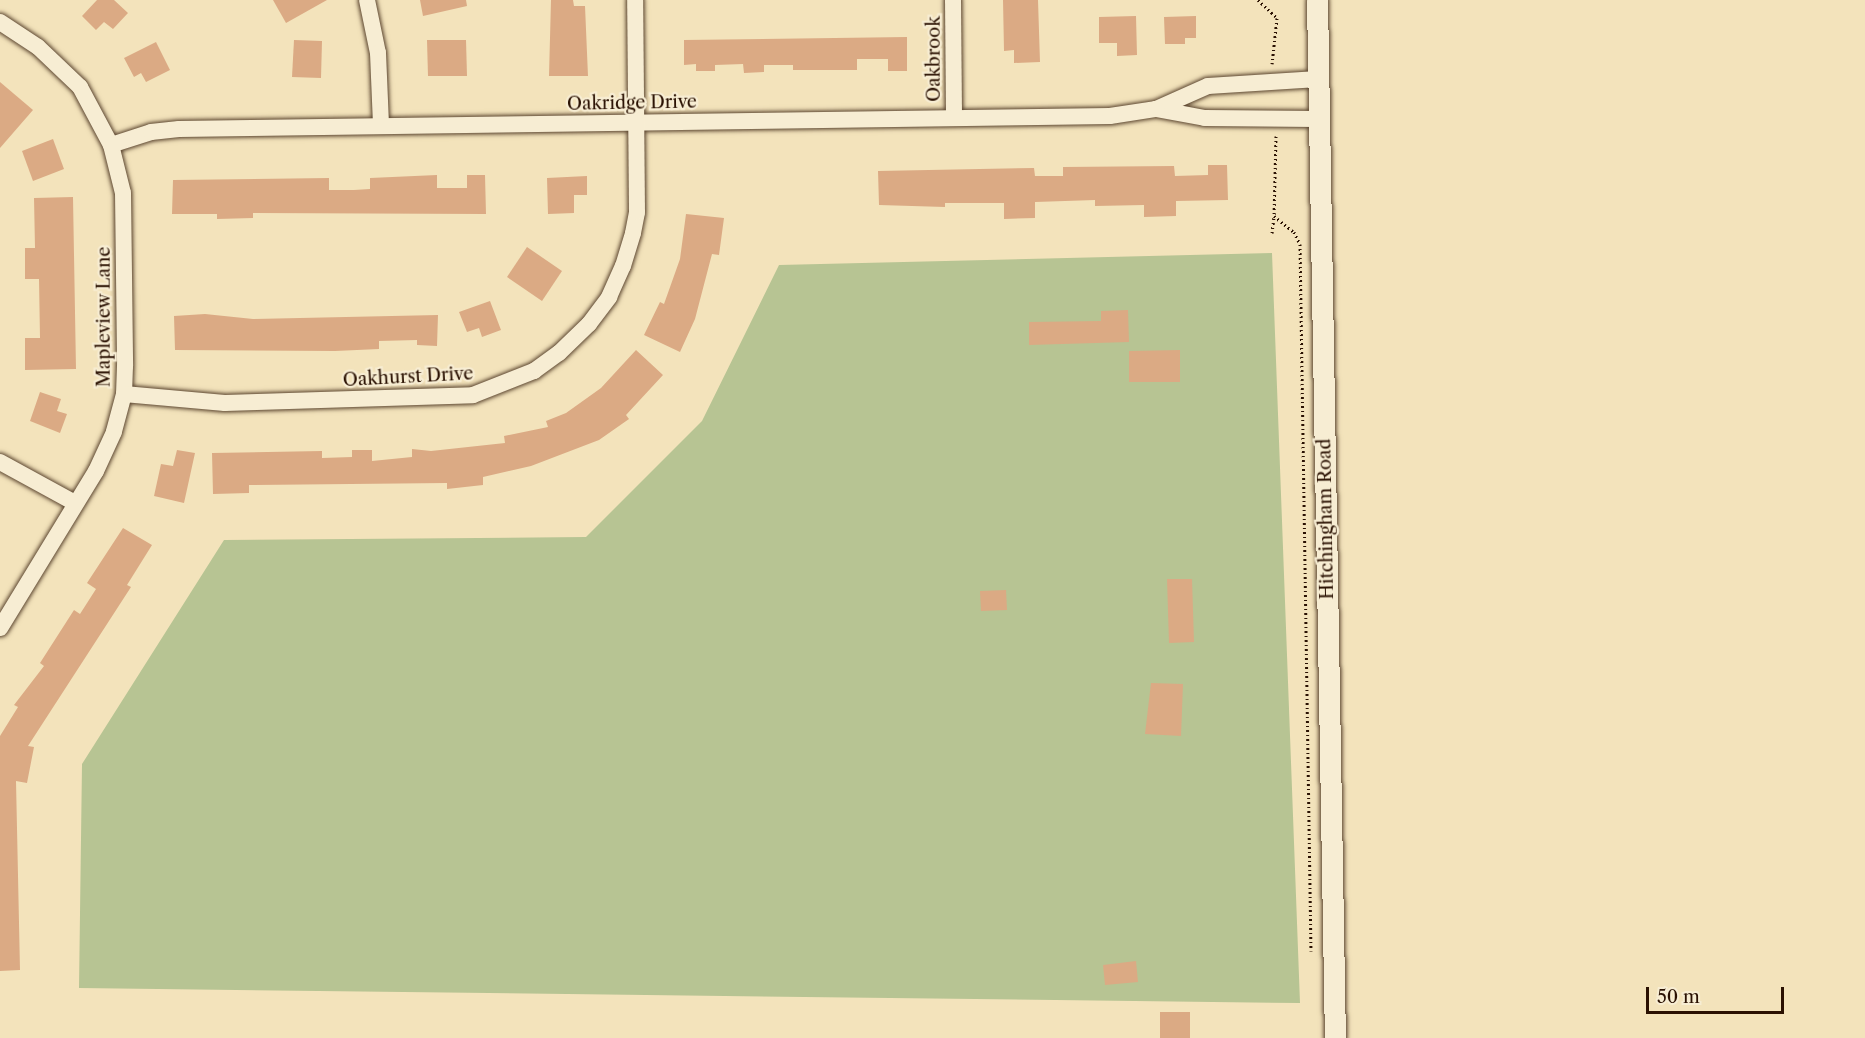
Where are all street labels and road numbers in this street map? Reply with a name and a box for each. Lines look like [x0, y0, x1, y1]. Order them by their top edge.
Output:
street label: Oakbrook [923, 16, 945, 102]
street label: Oakridge Drive [567, 91, 697, 115]
street label: Mapleview Lane [93, 246, 115, 388]
street label: Oakhurst Drive [342, 363, 474, 391]
street label: Hitchingham Road [1314, 438, 1338, 600]

